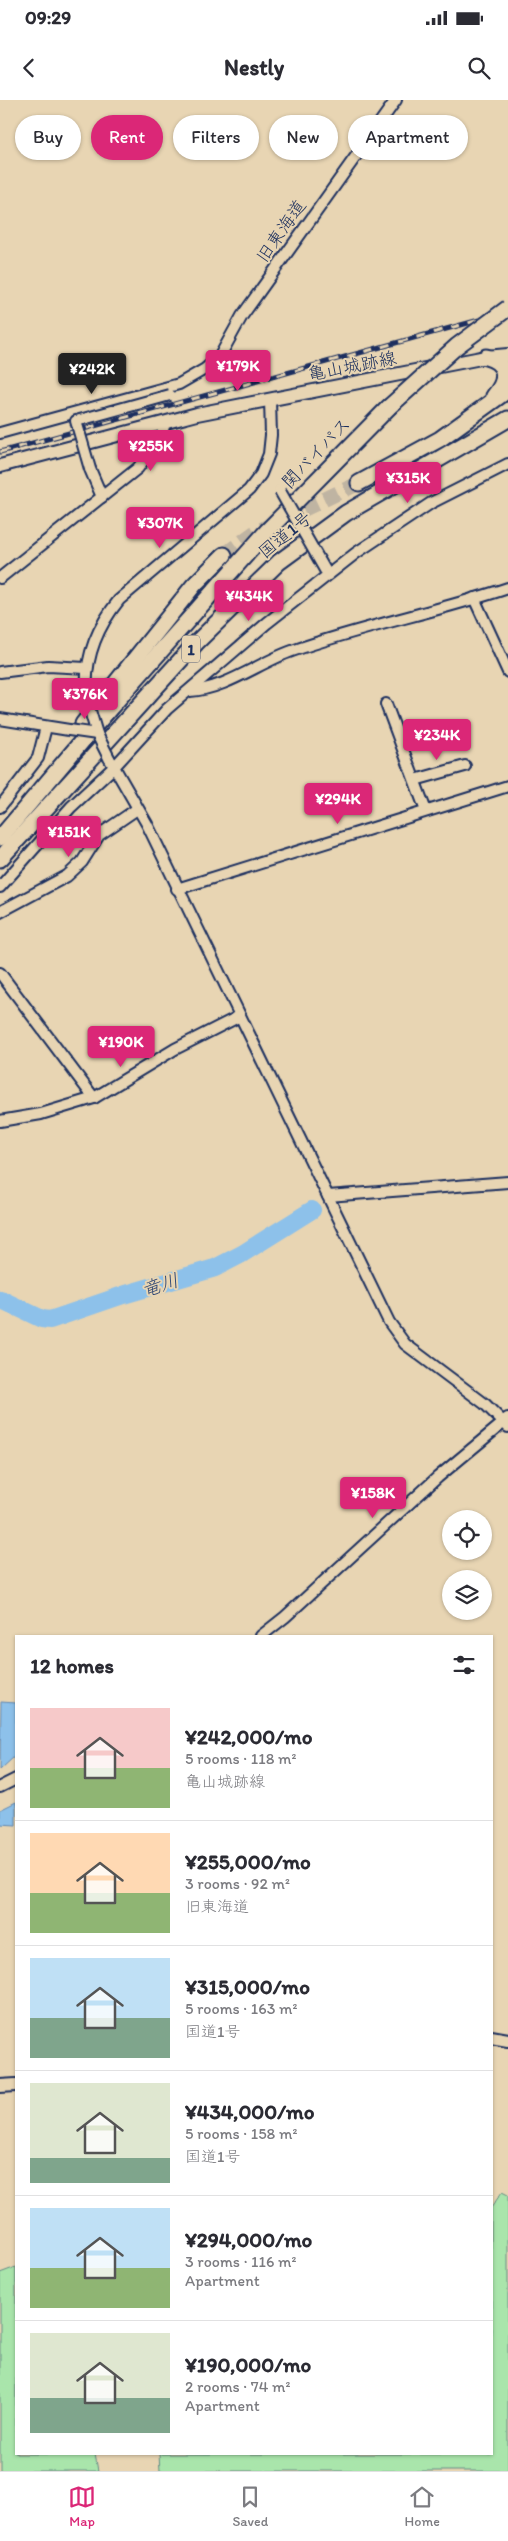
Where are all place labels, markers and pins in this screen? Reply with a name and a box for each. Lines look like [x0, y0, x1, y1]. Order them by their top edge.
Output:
pin: ¥179K [203, 350, 273, 392]
pin: ¥242K [57, 352, 127, 395]
pin: ¥255K [116, 430, 186, 472]
pin: ¥315K [373, 462, 443, 504]
pin: ¥307K [125, 506, 195, 549]
pin: ¥434K [214, 580, 284, 622]
pin: ¥376K [50, 678, 120, 720]
pin: ¥234K [402, 718, 472, 761]
pin: ¥294K [303, 782, 373, 825]
pin: ¥151K [34, 816, 104, 858]
pin: ¥190K [86, 1026, 156, 1068]
pin: ¥158K [338, 1476, 408, 1519]

